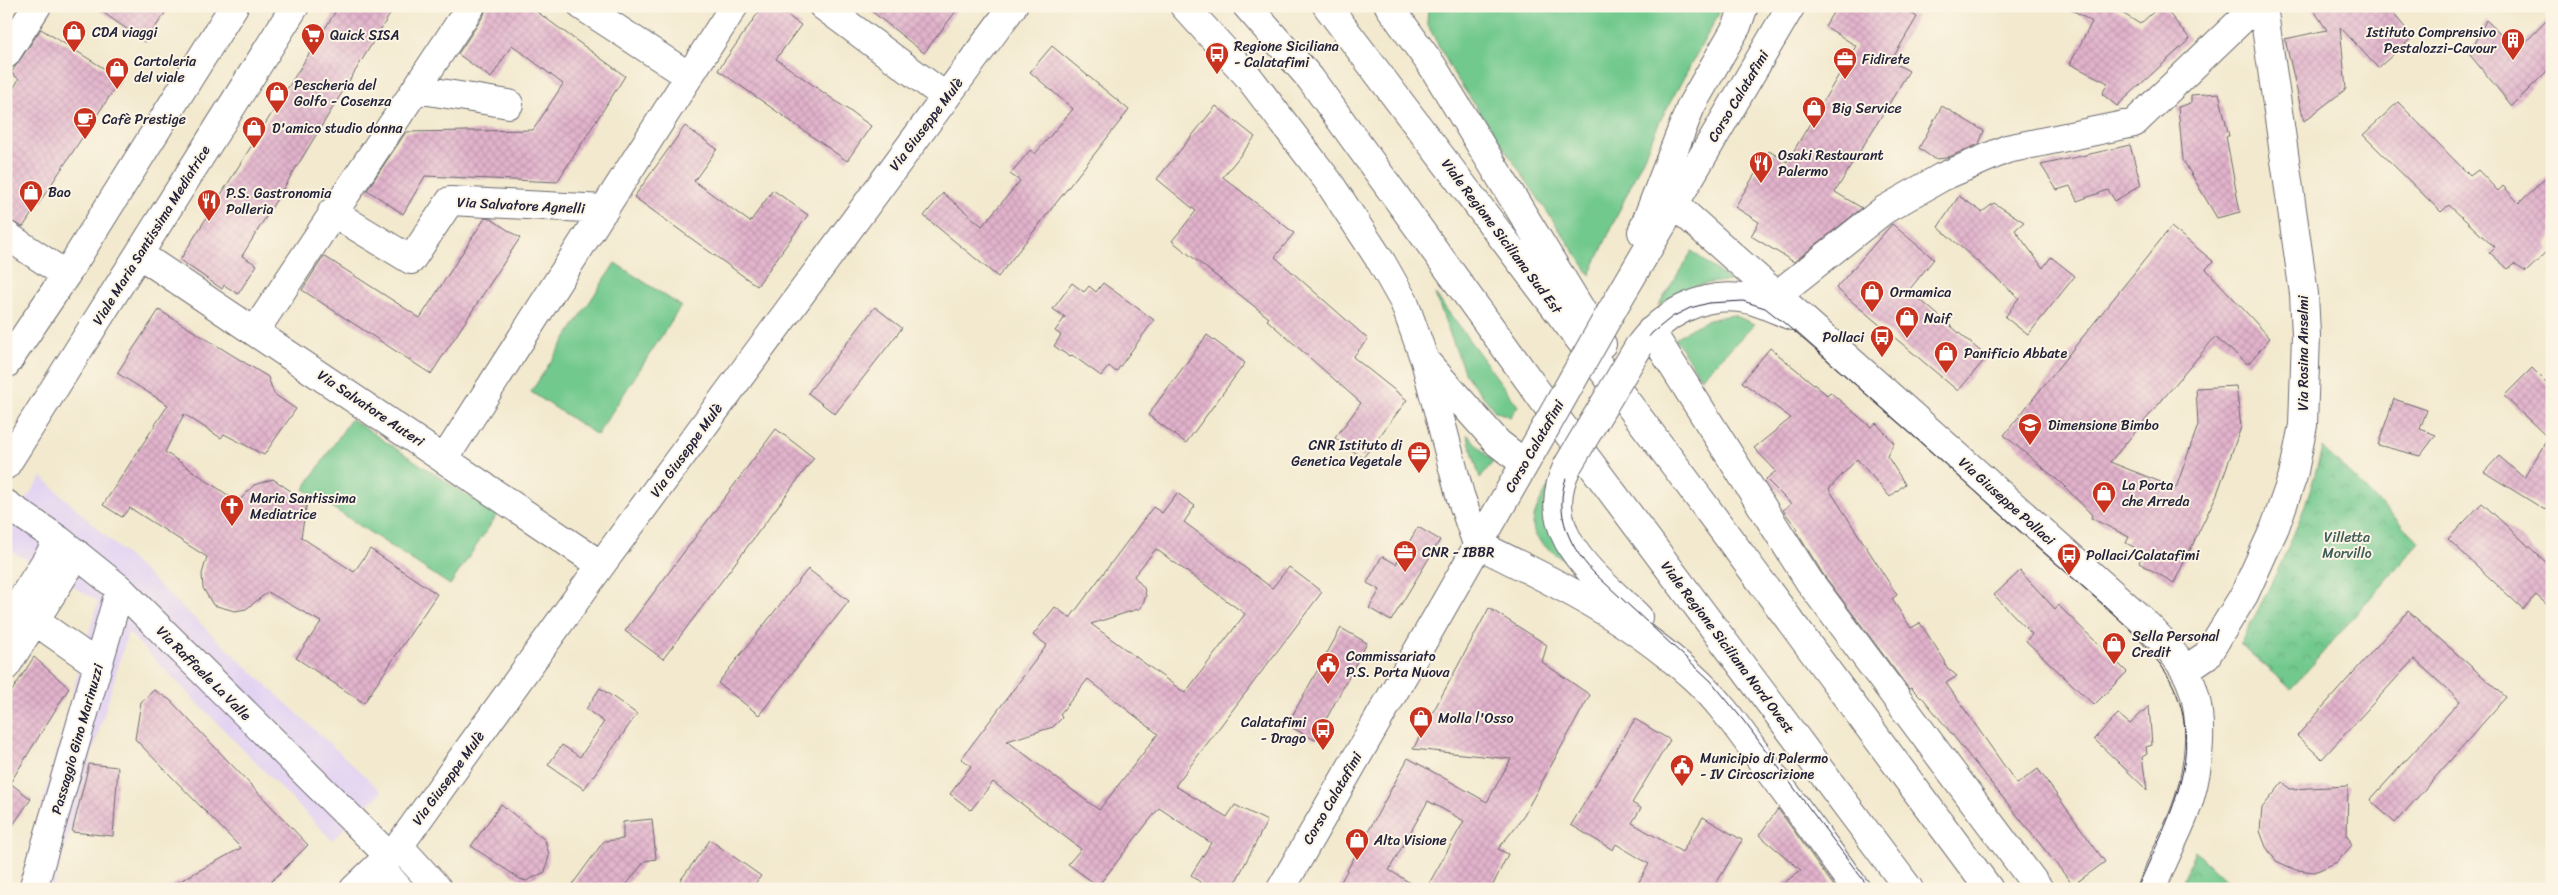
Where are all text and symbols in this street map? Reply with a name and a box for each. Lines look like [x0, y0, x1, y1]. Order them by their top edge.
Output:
shop icon: CDA viaggi [61, 19, 87, 53]
place label: CDA viaggi [92, 20, 158, 45]
place label: Istituto Comprensivo Pestalozzi-Cavour [2366, 20, 2497, 61]
supermarket icon: Quick SISA [300, 22, 326, 56]
place label: Quick SISA [330, 23, 399, 48]
building icon: Istituto Comprensivo Pestalozzi-Cavour [2500, 27, 2526, 61]
place label: Regione Siciliana - Calatafimi [1234, 34, 1339, 75]
bus stop icon: Regione Siciliana - Calatafimi [1204, 41, 1230, 75]
street label: Corso Calatafimi [1701, 44, 1776, 147]
office icon: Fidirete [1832, 46, 1858, 80]
place label: Fidirete [1862, 47, 1910, 72]
place label: Cartoleria del viale [134, 49, 197, 90]
shop icon: Cartoleria del viale [104, 56, 130, 90]
street label: Via Giuseppe Mulè [883, 72, 970, 176]
place label: Pescheria del Golfo - Cosenza [294, 73, 392, 114]
shop icon: Pescheria del Golfo - Cosenza [264, 80, 290, 114]
shop icon: Big Service [1801, 95, 1827, 129]
place label: Big Service [1832, 96, 1902, 121]
cafe icon: Cafè Prestige [72, 106, 98, 140]
place label: Cafè Prestige [102, 107, 186, 132]
shop icon: D'amico studio donna [241, 115, 267, 149]
place label: D'amico studio donna [272, 116, 404, 141]
street label: Viale Maria Santissima Mediatrice [86, 140, 217, 330]
place label: Osaki Restaurant Palermo [1778, 143, 1884, 184]
restaurant icon: Osaki Restaurant Palermo [1748, 150, 1774, 184]
street label: Viale Regione Siciliana Sud Est [1435, 153, 1569, 321]
shop icon: Bao [18, 179, 44, 213]
place label: Bao [48, 180, 71, 205]
place label: P.S. Gastronomia Polleria [226, 181, 332, 222]
restaurant icon: P.S. Gastronomia Polleria [196, 188, 222, 222]
street label: Via Salvatore Agnelli [456, 190, 587, 221]
shop icon: Ormamica [1859, 279, 1885, 313]
place label: Ormamica [1890, 280, 1951, 305]
street label: Via Rosina Anselmi [2291, 294, 2316, 411]
shop icon: Naif [1894, 305, 1920, 339]
place label: Naif [1924, 306, 1953, 331]
bus stop icon: Pollaci [1869, 324, 1895, 358]
place label: Pollaci [1823, 325, 1865, 350]
shop icon: Panificio Abbate [1933, 340, 1959, 374]
place label: Panificio Abbate [1964, 341, 2067, 366]
street label: Via Salvatore Auteri [312, 363, 430, 454]
street label: Corso Calatafimi [1498, 394, 1572, 497]
street label: Via Giuseppe Mulè [643, 398, 729, 503]
school or university icon: Dimensione Bimbo [2017, 412, 2043, 446]
place label: Dimensione Bimbo [2048, 413, 2159, 438]
place label: CNR Istituto di Genetica Vegetale [1291, 433, 1403, 474]
office icon: CNR Istituto di Genetica Vegetale [1406, 440, 1432, 474]
street label: Via Giuseppe Pollaci [1953, 451, 2062, 553]
place label: La Porta che Arreda [2122, 473, 2189, 514]
shop icon: La Porta che Arreda [2091, 480, 2117, 514]
place label: Maria Santissima Mediatrice [250, 486, 356, 527]
church icon: Maria Santissima Mediatrice [219, 493, 245, 527]
park label: Villetta Morvillo [2322, 525, 2372, 566]
office icon: CNR - IBBR [1392, 539, 1418, 573]
place label: CNR - IBBR [1422, 540, 1494, 565]
bus stop icon: Pollaci/Calatafimi [2056, 542, 2082, 576]
place label: Pollaci/Calatafimi [2086, 543, 2200, 568]
street label: Viale Regione Siciliana Nord Ovest [1654, 555, 1801, 739]
street label: Via Raffaele La Valle [150, 620, 257, 727]
place label: Sella Personal Credit [2132, 624, 2220, 665]
shop icon: Sella Personal Credit [2101, 631, 2127, 665]
place label: Commissariato P.S. Porta Nuova [1346, 644, 1450, 685]
public building icon: Commissariato P.S. Porta Nuova [1315, 651, 1341, 685]
street label: Passaggio Gino Marinuzzi [44, 660, 111, 817]
shop icon: Molla l'Osso [1408, 705, 1434, 739]
place label: Molla l'Osso [1438, 706, 1514, 731]
place label: Calatafimi - Drago [1241, 710, 1307, 751]
bus stop icon: Calatafimi - Drago [1310, 717, 1336, 751]
street label: Via Giuseppe Mulè [405, 726, 491, 831]
street label: Corso Calatafimi [1296, 746, 1370, 849]
place label: Municipio di Palermo - IV Circoscrizione [1700, 746, 1828, 787]
public building icon: Municipio di Palermo - IV Circoscrizione [1669, 753, 1695, 787]
shop icon: Alta Visione [1344, 827, 1370, 861]
place label: Alta Visione [1373, 828, 1447, 853]

